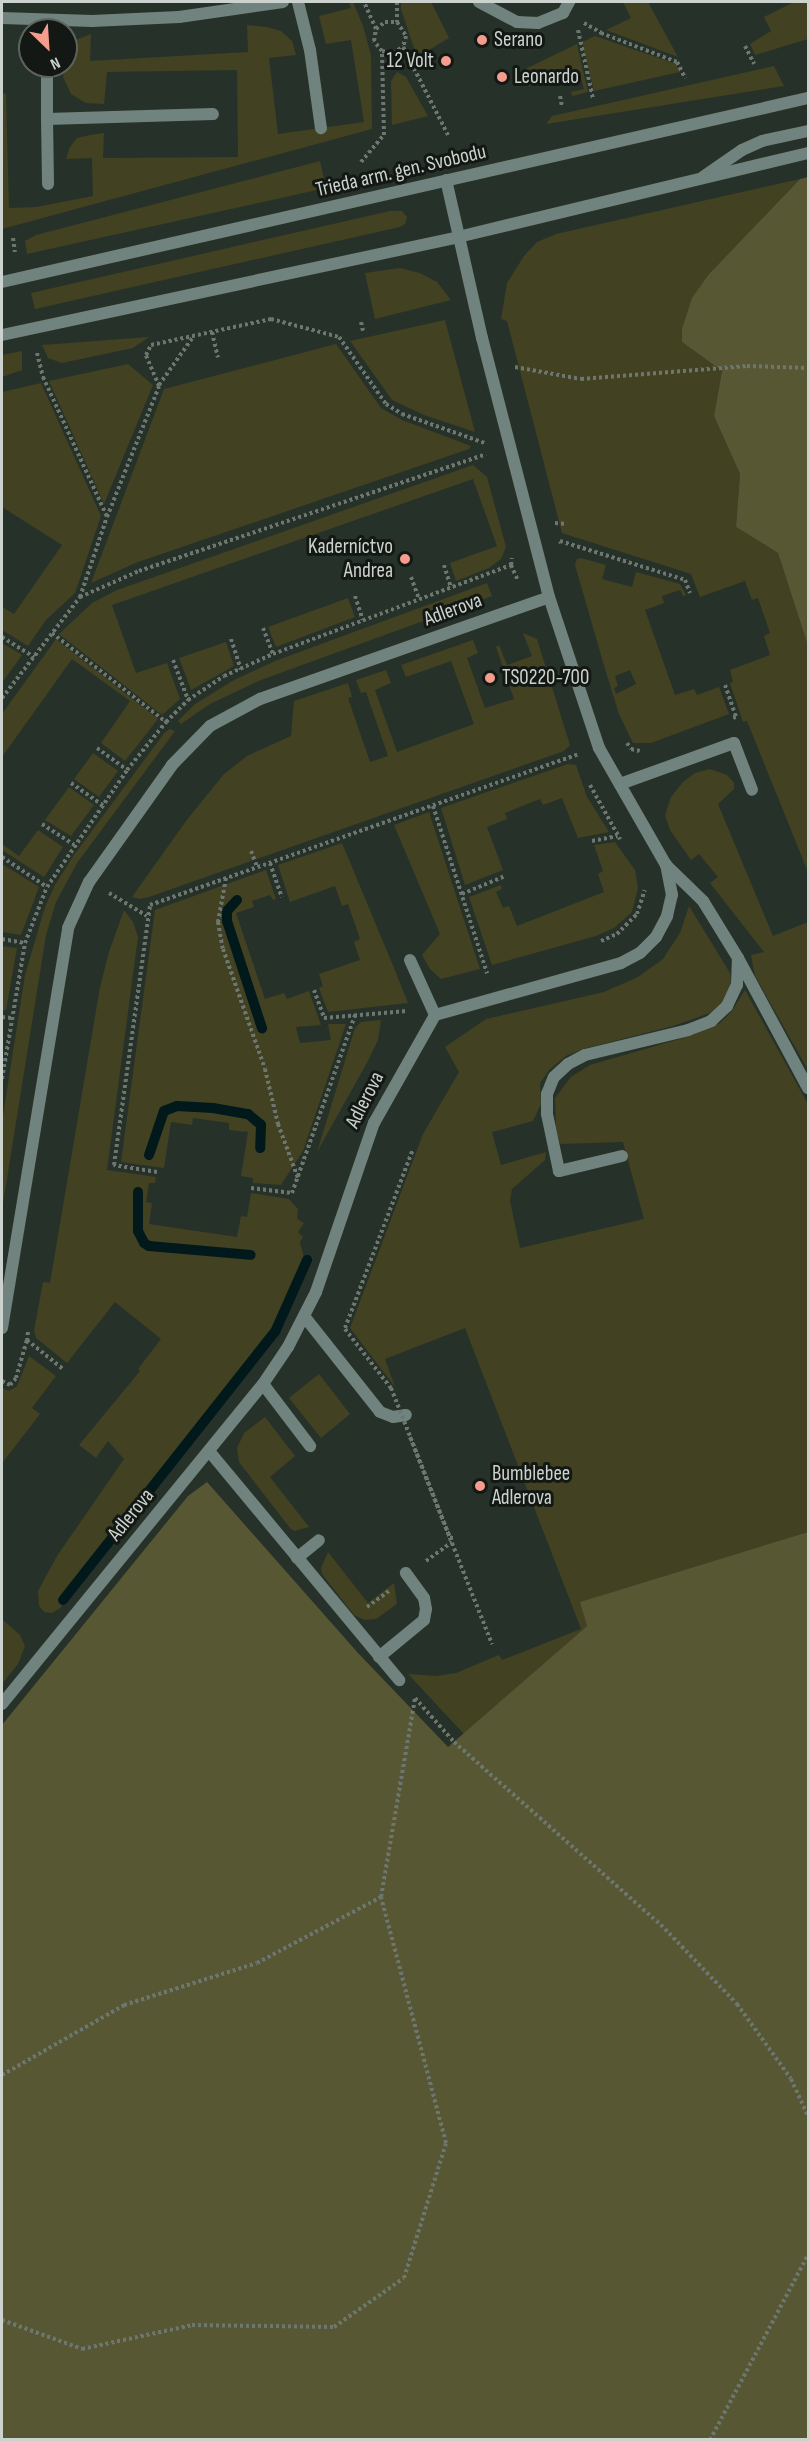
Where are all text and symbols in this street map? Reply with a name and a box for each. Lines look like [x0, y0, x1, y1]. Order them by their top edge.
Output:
north arrow [18, 18, 78, 78]
place label: Serano [494, 27, 543, 53]
marker: Serano [475, 33, 489, 47]
place label: 12 Volt [387, 48, 434, 74]
text: N [47, 53, 63, 73]
marker: 12 Volt [439, 54, 453, 68]
place label: Leonardo [514, 64, 579, 90]
marker: Leonardo [495, 70, 509, 84]
street label: Trieda arm. gen. Svobodu [313, 139, 489, 203]
place label: Kaderníctvo Andrea [308, 534, 393, 584]
marker: Kaderníctvo Andrea [398, 552, 412, 566]
street label: Adlerova [421, 588, 485, 632]
place label: TS0220-700 [502, 665, 589, 691]
marker: TS0220-700 [483, 671, 497, 685]
street label: Adlerova [340, 1068, 390, 1132]
place label: Bumblebee Adlerova [492, 1461, 570, 1511]
marker: Bumblebee Adlerova [473, 1479, 487, 1493]
street label: Adlerova [102, 1484, 160, 1546]

